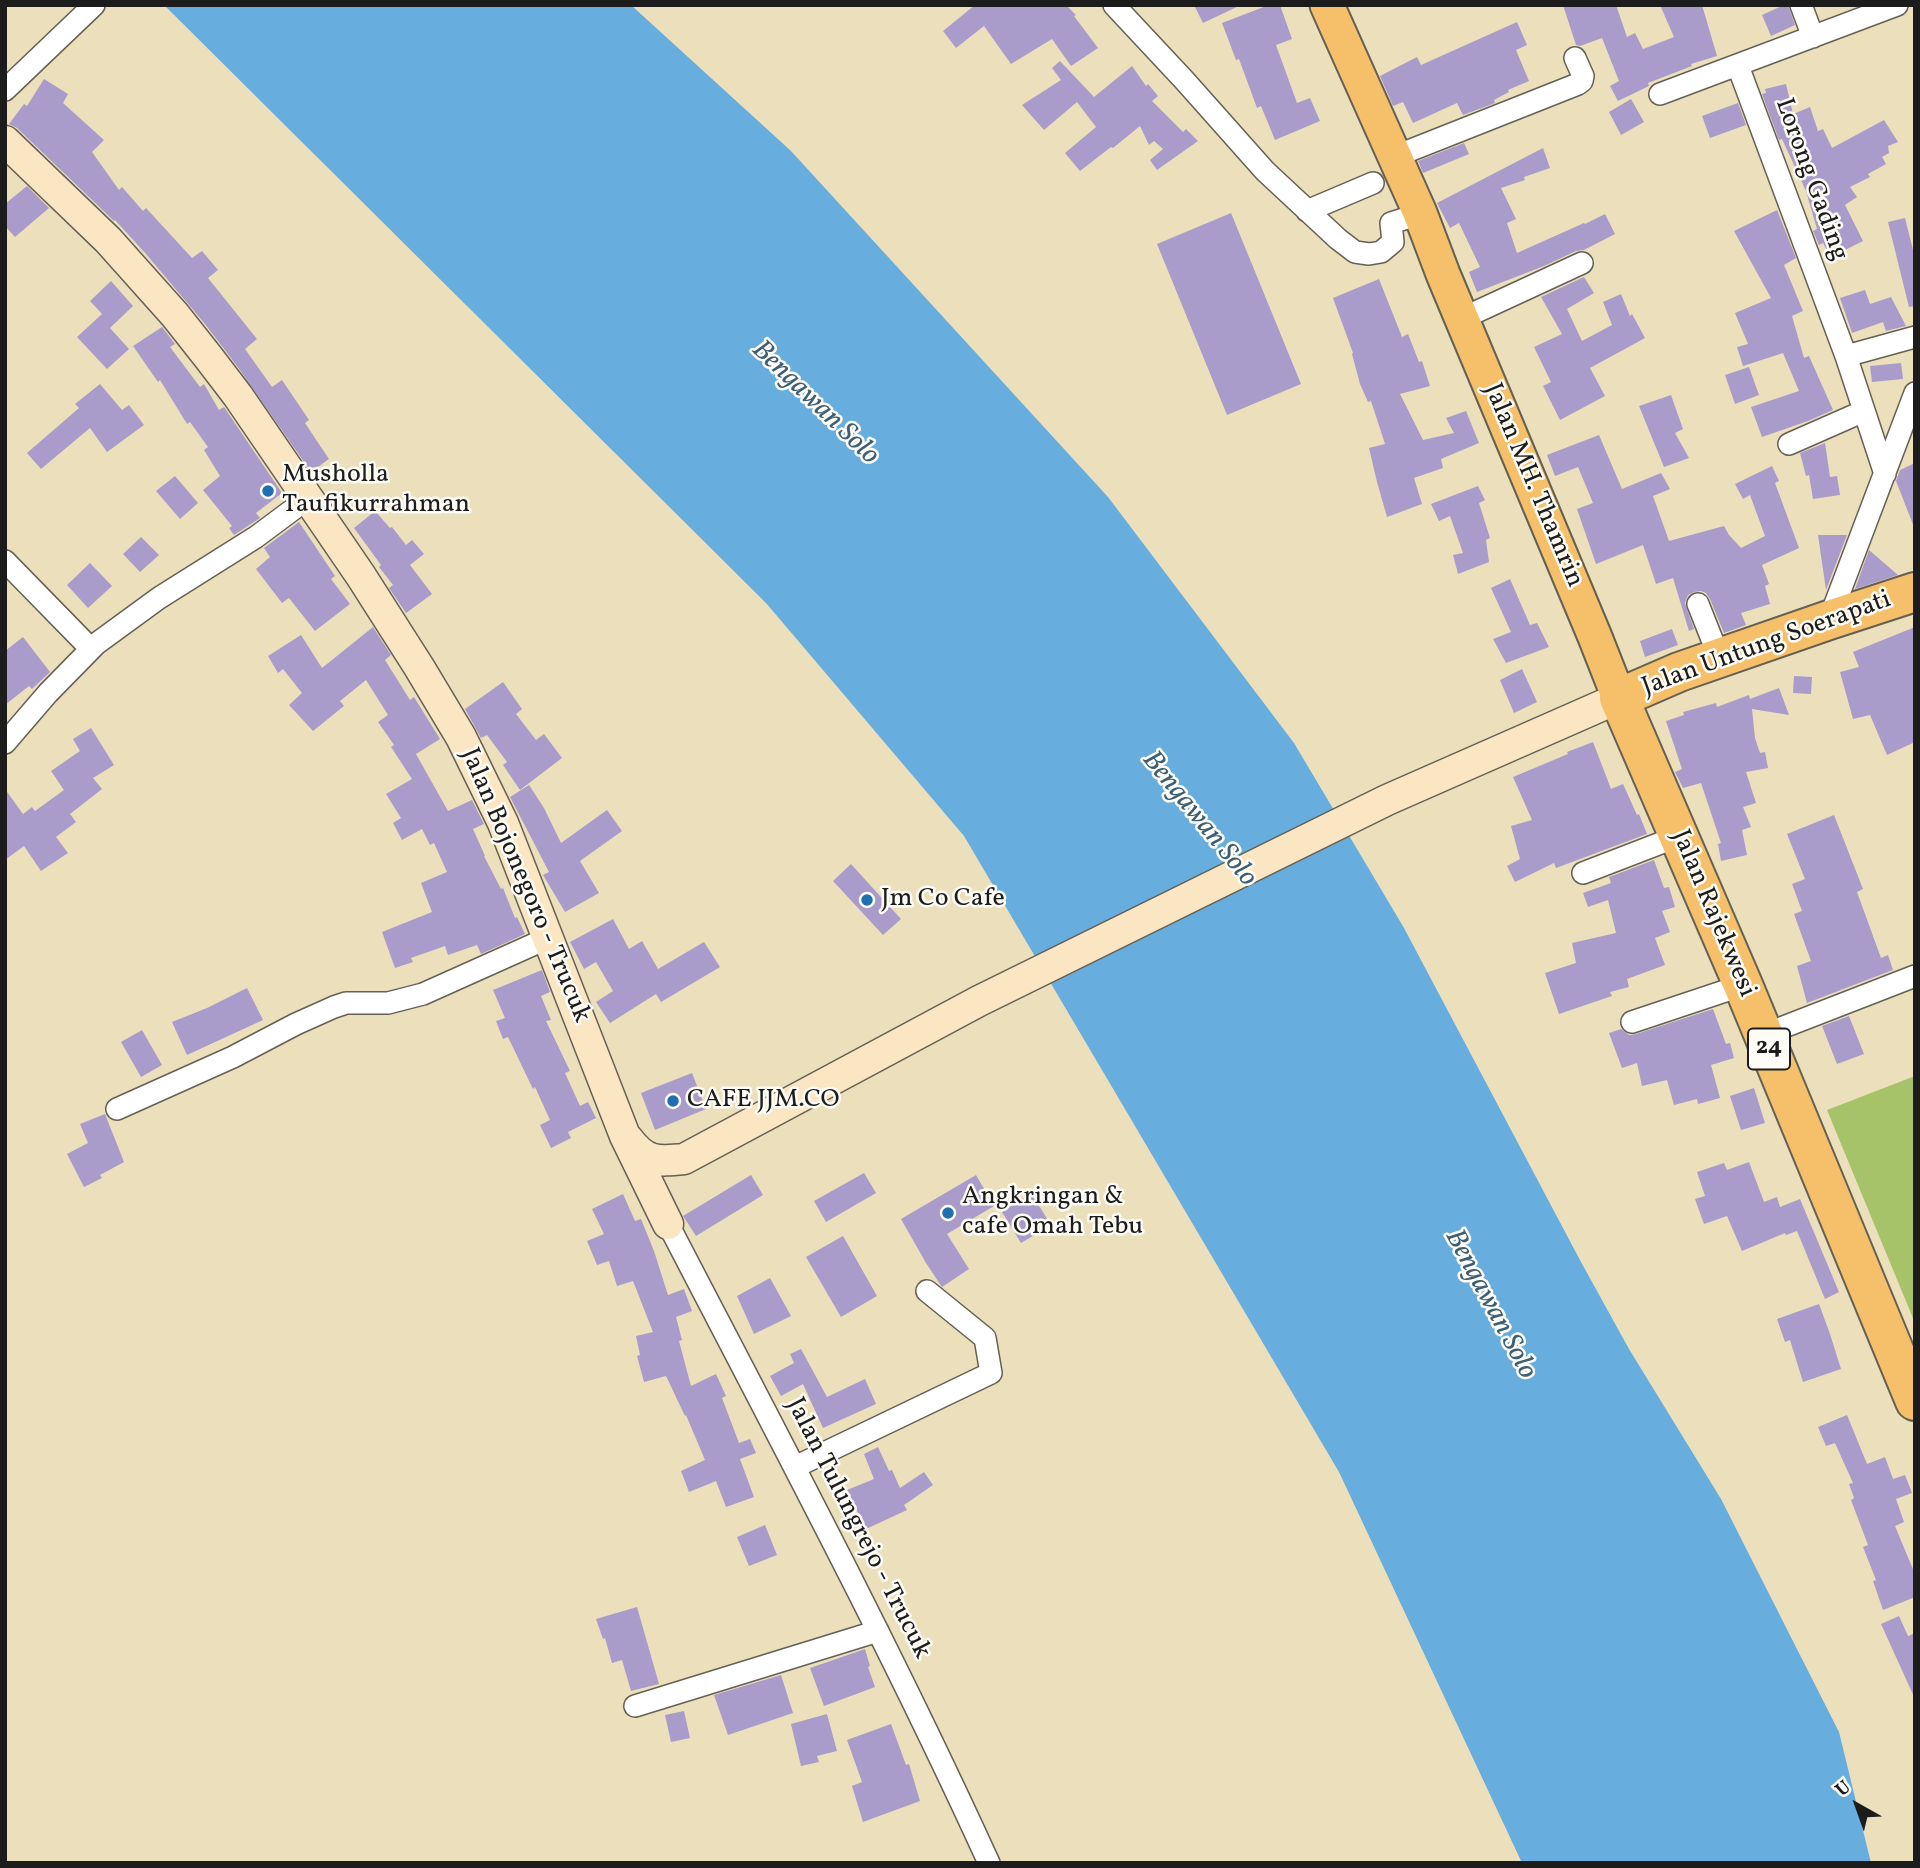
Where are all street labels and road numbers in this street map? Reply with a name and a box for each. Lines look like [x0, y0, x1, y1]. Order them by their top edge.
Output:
street label: Lorong Gading [1766, 95, 1854, 265]
street label: Jalan MH. Thamrin [1475, 379, 1589, 593]
street label: Jalan Untung Soerapati [1638, 585, 1896, 705]
street label: Jalan Bojonegoro - Trucuk [452, 744, 596, 1028]
street label: Jalan Rajekwesi [1663, 826, 1761, 1002]
road number: 24 [1748, 1028, 1790, 1070]
street label: Jalan Tulungrejo - Trucuk [778, 1393, 936, 1665]

